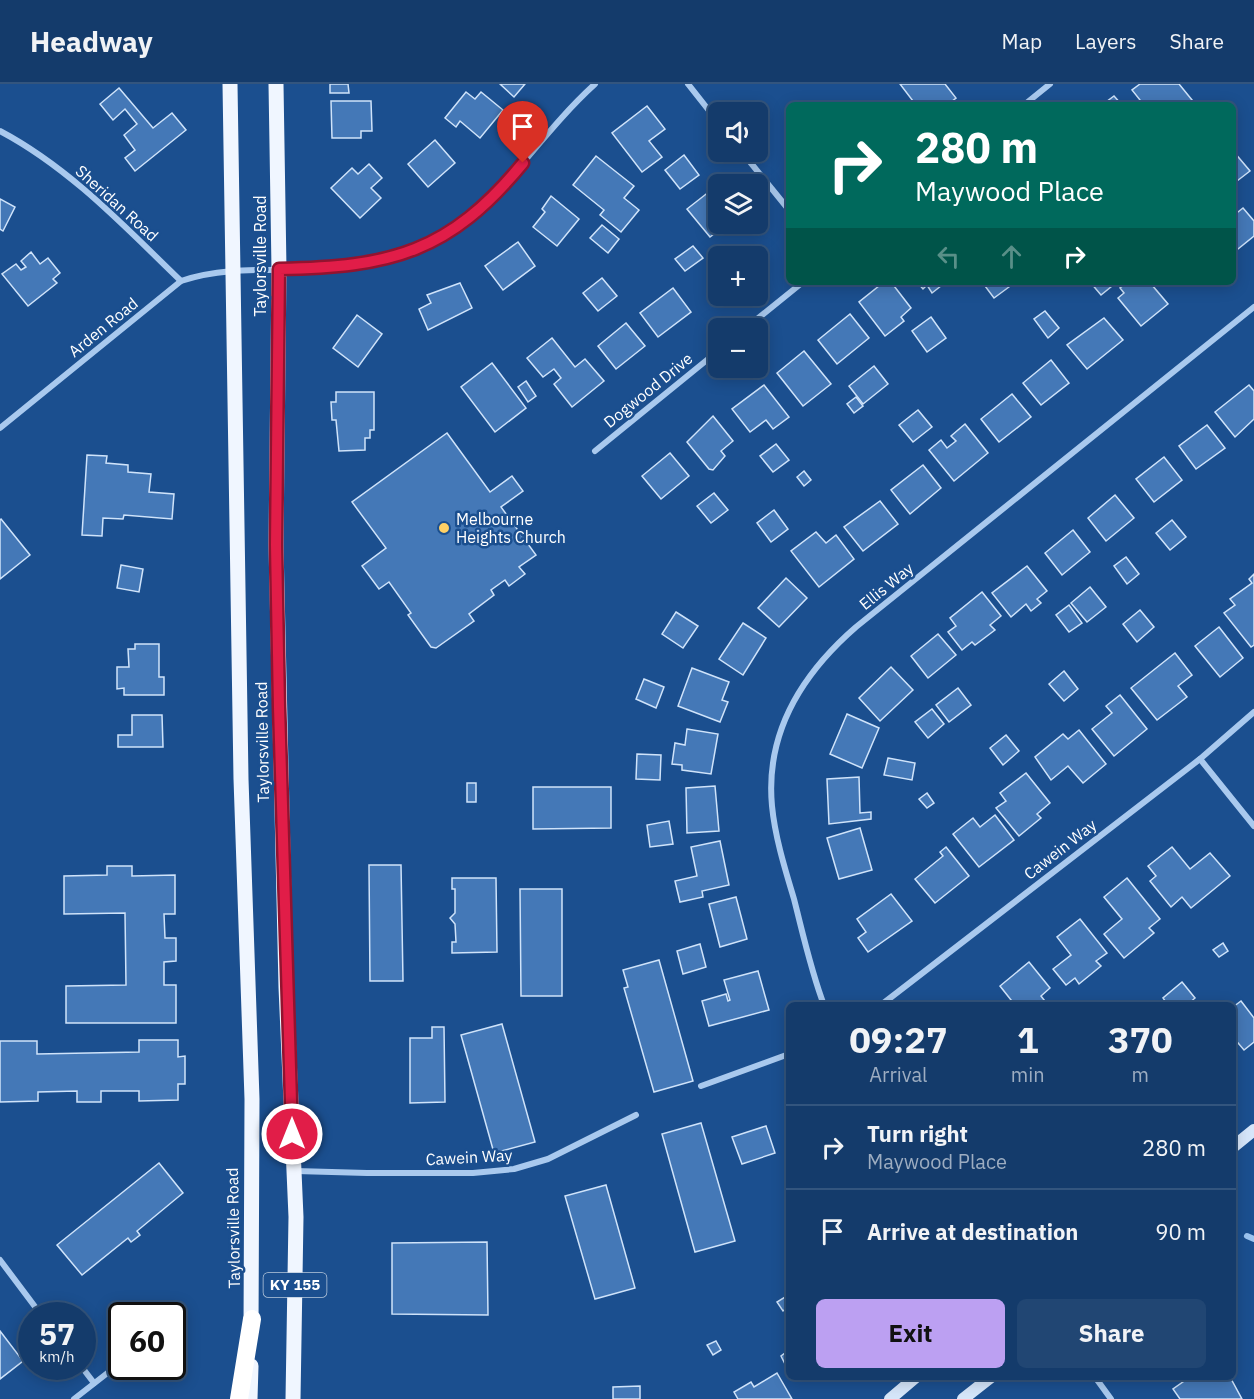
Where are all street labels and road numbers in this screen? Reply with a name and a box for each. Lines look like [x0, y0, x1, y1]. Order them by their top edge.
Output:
street label: Sheridan Road [71, 161, 163, 245]
street label: Taylorsville Road [250, 195, 270, 317]
street label: Arden Road [64, 293, 142, 361]
street label: Dogwood Drive [600, 348, 697, 432]
street label: Ellis Way [855, 558, 917, 614]
street label: Taylorsville Road [251, 681, 273, 803]
street label: Cawein Way [1020, 814, 1100, 884]
street label: Cawein Way [425, 1145, 513, 1169]
street label: Taylorsville Road [222, 1167, 244, 1289]
road number: KY 155 [264, 1273, 326, 1297]

